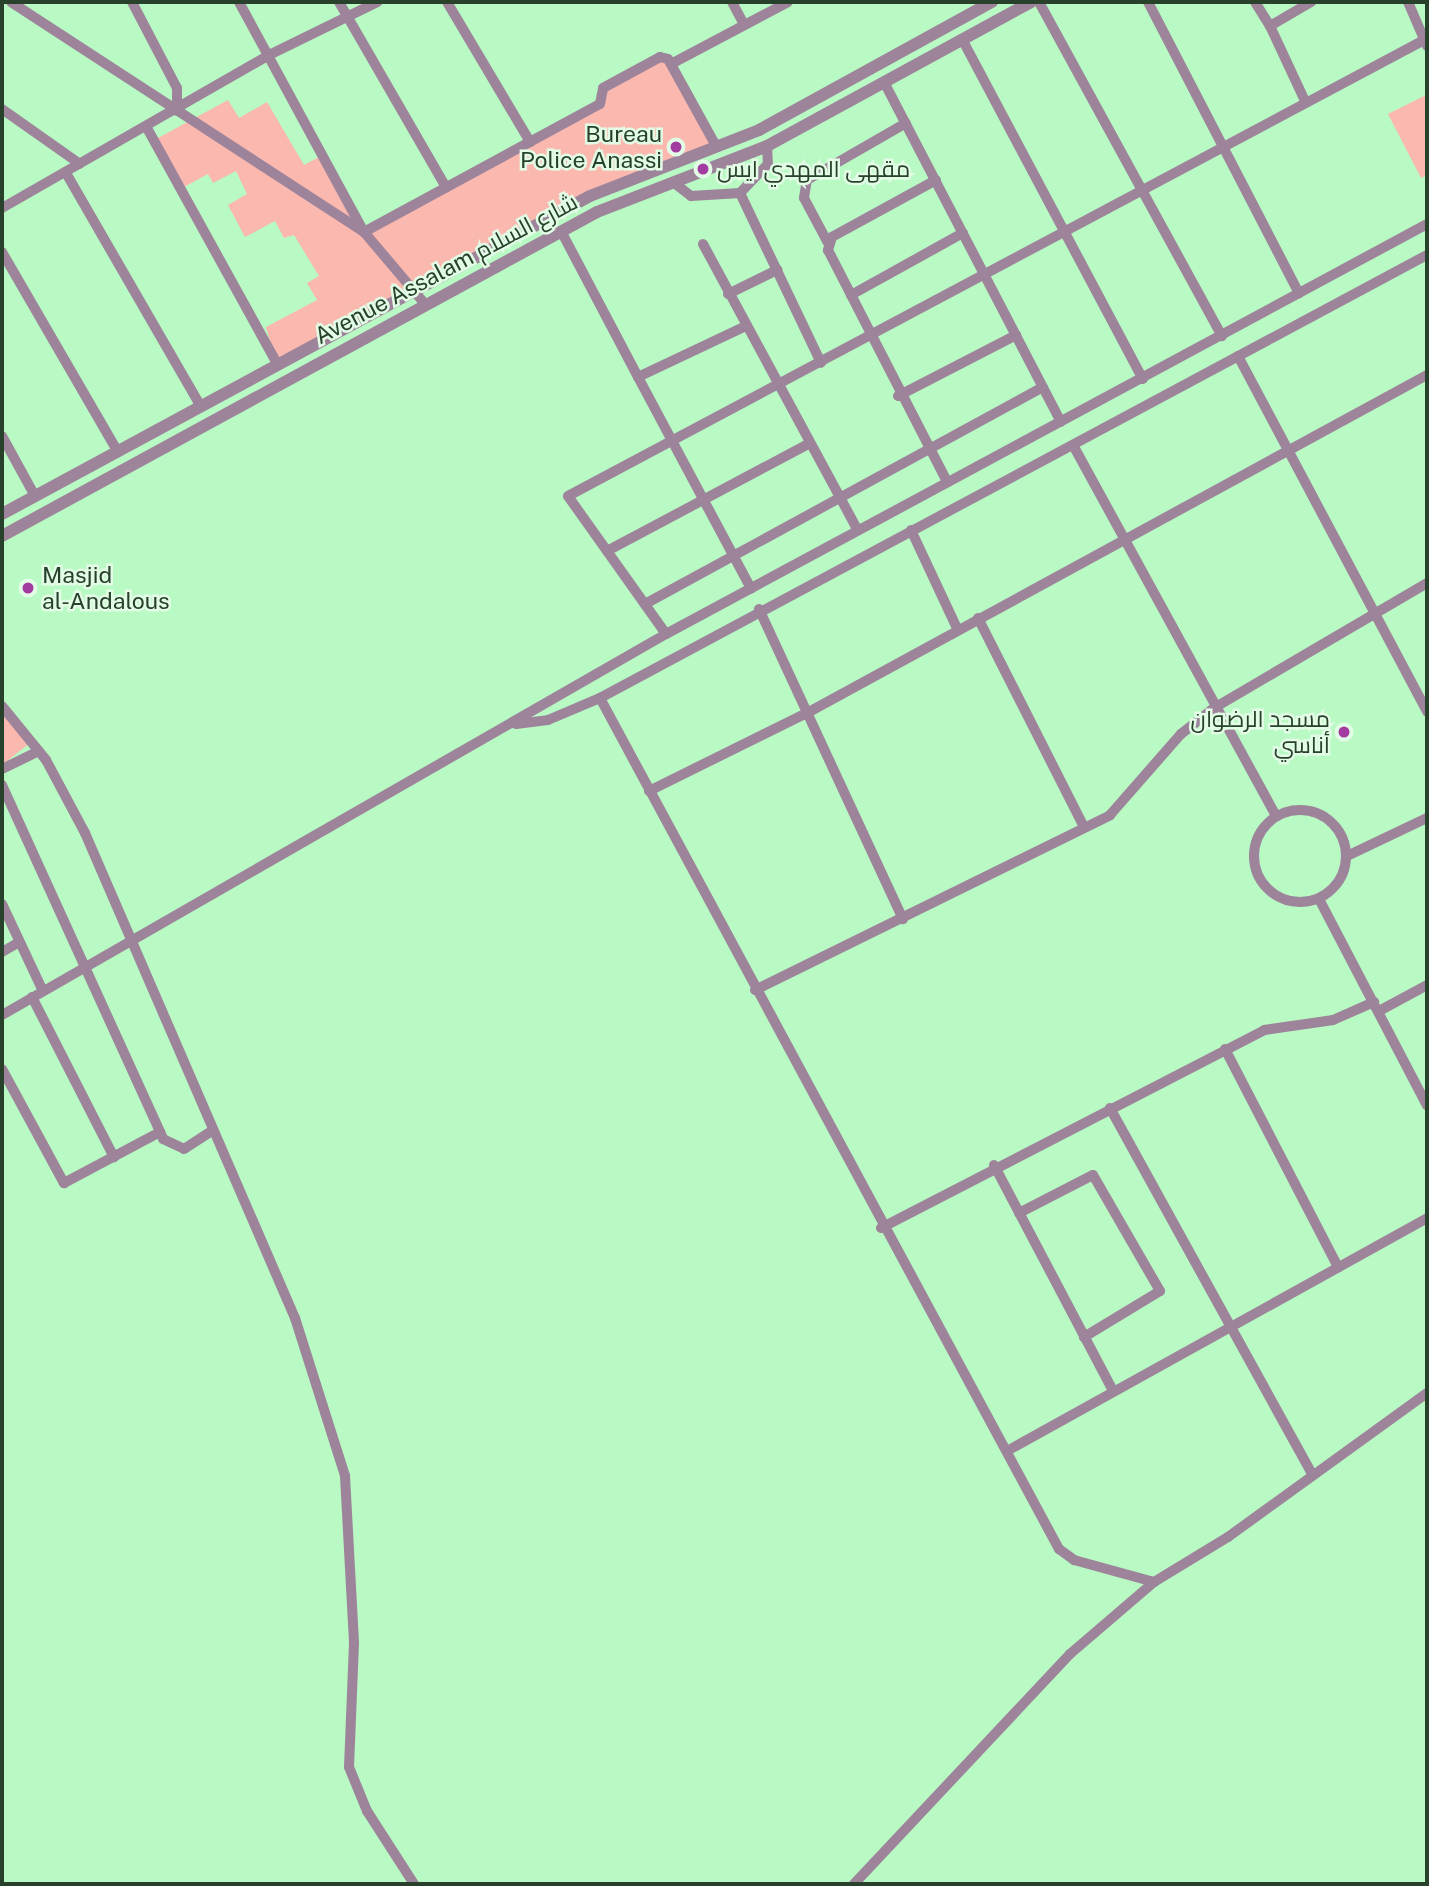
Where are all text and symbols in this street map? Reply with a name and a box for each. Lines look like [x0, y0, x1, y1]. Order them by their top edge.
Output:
place label: Bureau Police Anassi [520, 120, 662, 174]
marker: Bureau Police Anassi [668, 139, 684, 155]
place label: مقهى المهدي ايس [717, 155, 910, 183]
marker: مقهى المهدي ايس [695, 161, 711, 177]
street label: Avenue Assalam شارع السلام [310, 188, 582, 350]
place label: Masjid al-Andalous [42, 561, 170, 615]
marker: Masjid al-Andalous [20, 580, 36, 596]
place label: مسجد الرضوان أناسي [1191, 705, 1330, 759]
marker: مسجد الرضوان أناسي [1336, 724, 1352, 740]

